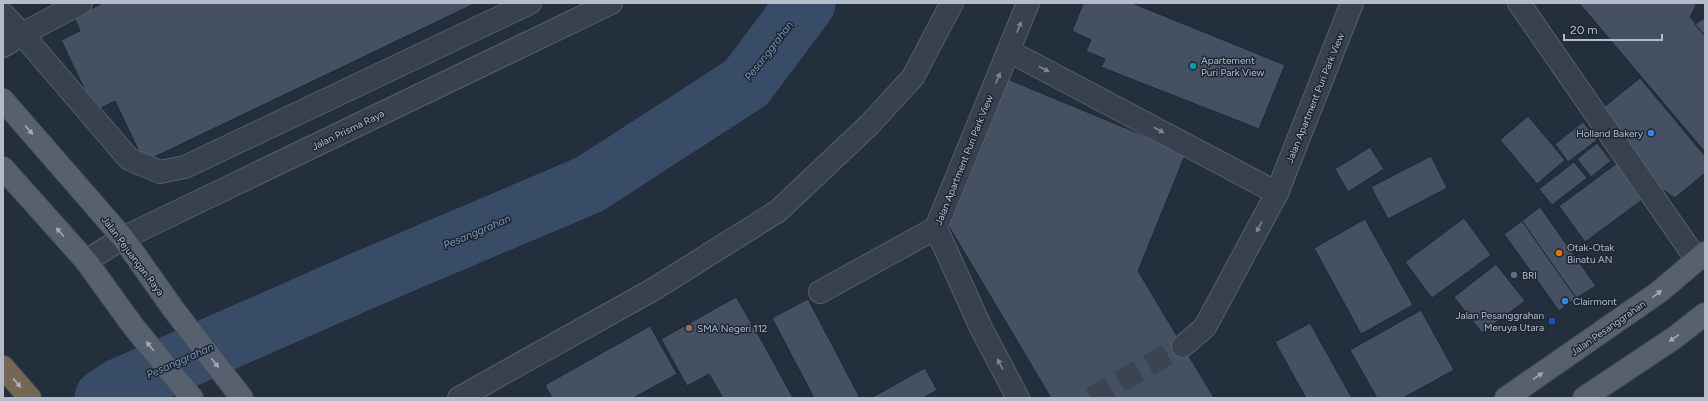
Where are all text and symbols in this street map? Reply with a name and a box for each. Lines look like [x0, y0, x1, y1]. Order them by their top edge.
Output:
scale bar [1564, 16, 1662, 42]
water label: Pesanggrahan [742, 19, 796, 83]
one-way arrow [1016, 20, 1022, 32]
text: 20 m [1570, 23, 1598, 37]
street label: Jalan Apartment Puri Park View [1283, 31, 1347, 165]
place label: Apartement Puri Park View [1201, 54, 1265, 79]
marker: Apartement Puri Park View [1188, 61, 1198, 71]
one-way arrow [1038, 66, 1050, 72]
one-way arrow [995, 73, 1001, 84]
street label: Jalan Apartment Puri Park View [932, 93, 996, 227]
street label: Jalan Prisma Raya [310, 107, 386, 153]
one-way arrow [24, 124, 33, 135]
one-way arrow [1153, 127, 1164, 133]
place label: Holland Bakery [1576, 127, 1644, 140]
marker: Holland Bakery [1646, 128, 1656, 138]
water label: Pesanggrahan [441, 212, 513, 252]
street label: Jalan Pejuangan Raya [99, 214, 167, 298]
one-way arrow [1255, 221, 1262, 233]
one-way arrow [56, 227, 65, 237]
place label: Otak-Otak Binatu AN [1567, 241, 1614, 266]
marker: Otak-Otak Binatu AN [1554, 248, 1564, 258]
place label: BRI [1522, 269, 1537, 282]
marker: BRI [1509, 270, 1519, 280]
one-way arrow [1651, 290, 1662, 298]
place label: Clairmont [1573, 295, 1617, 308]
marker: Clairmont [1560, 296, 1570, 306]
street label: Jalan Pesanggrahan [1568, 297, 1648, 359]
place label: Jalan Pesanggrahan Meruya Utara [1455, 309, 1544, 334]
marker: Jalan Pesanggrahan Meruya Utara [1547, 316, 1557, 326]
place label: SMA Negeri 112 [697, 322, 767, 335]
marker: SMA Negeri 112 [684, 323, 694, 333]
one-way arrow [1669, 334, 1679, 342]
water label: Pesanggrahan [145, 340, 215, 382]
one-way arrow [145, 341, 154, 351]
one-way arrow [211, 358, 220, 369]
one-way arrow [996, 358, 1003, 369]
one-way arrow [1533, 372, 1544, 380]
one-way arrow [12, 377, 21, 388]

